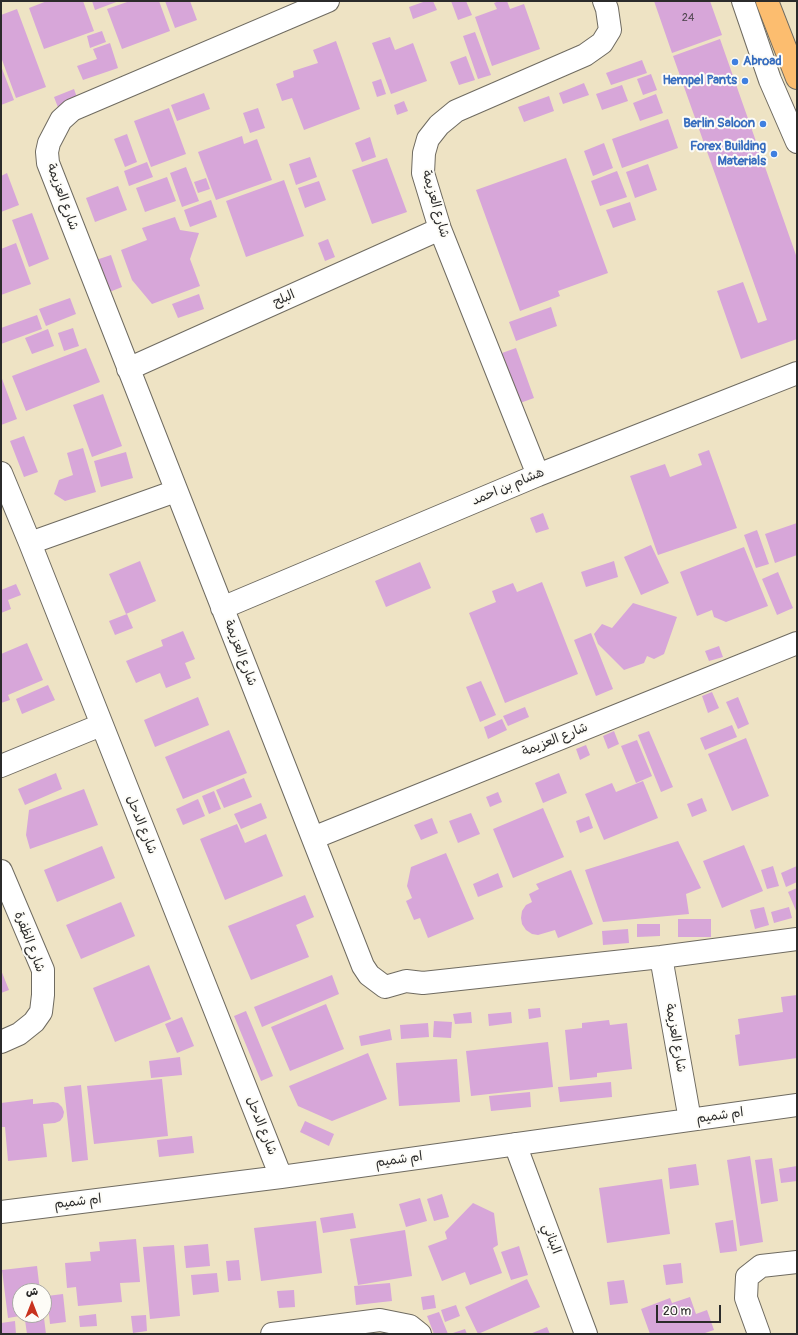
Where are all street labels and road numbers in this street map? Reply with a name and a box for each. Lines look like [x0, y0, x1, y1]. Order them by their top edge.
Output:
street label: شارع العزيمة [43, 162, 81, 232]
street label: شارع العزيمة [418, 168, 452, 240]
street label: البلح [270, 287, 298, 311]
street label: هشام بن احمد [469, 465, 547, 509]
street label: شارع العزيمة [220, 618, 260, 688]
street label: شارع العزيمة [520, 720, 590, 760]
street label: شارع الدحل [122, 793, 160, 857]
street label: شارع الظفرة [10, 910, 48, 974]
street label: شارع العزيمة [661, 1002, 689, 1074]
street label: شارع الدحل [242, 1094, 280, 1158]
street label: ام شميم [695, 1105, 745, 1127]
street label: ام شميم [374, 1149, 424, 1171]
street label: ام شميم [54, 1191, 102, 1213]
street label: البناني [538, 1222, 564, 1256]

